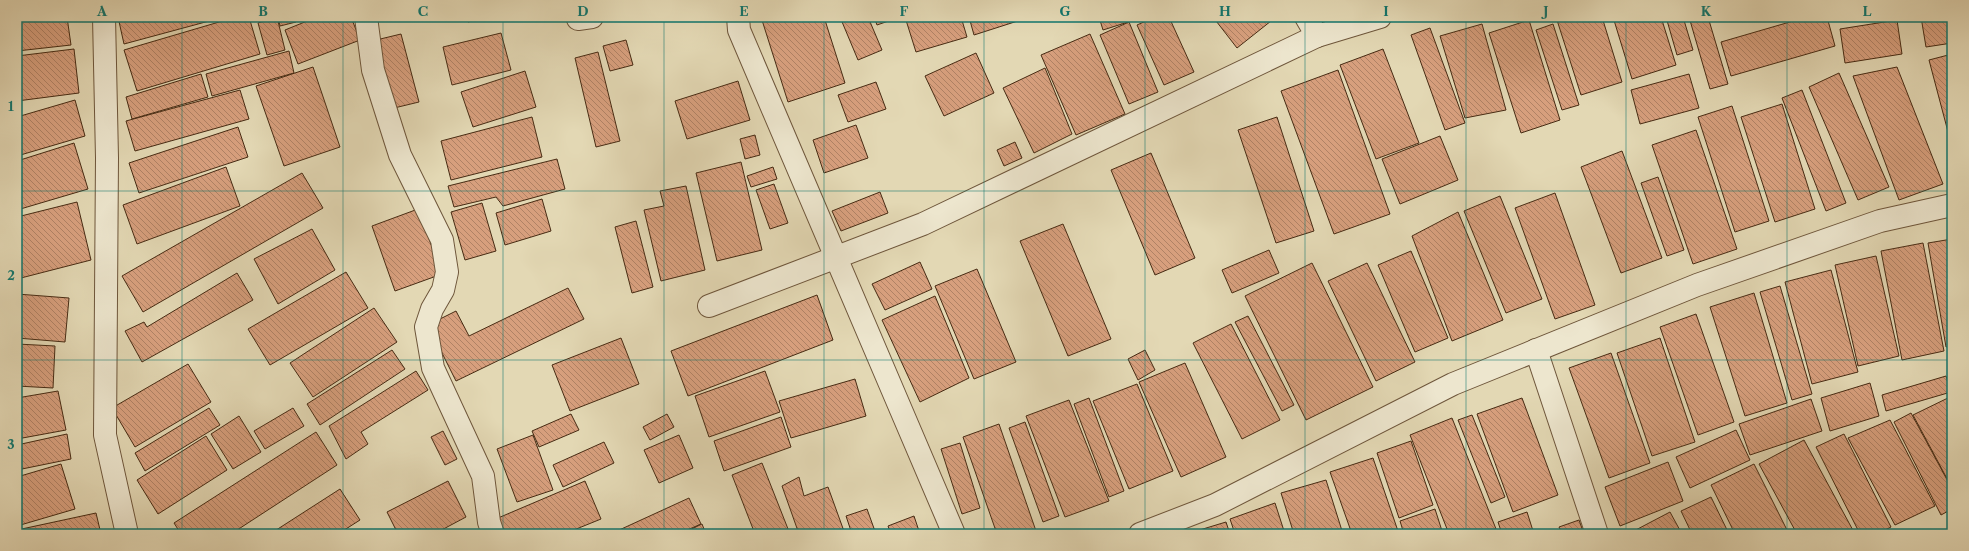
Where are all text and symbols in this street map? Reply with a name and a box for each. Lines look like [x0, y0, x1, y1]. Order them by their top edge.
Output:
text: A [96, 3, 108, 19]
text: B [258, 3, 268, 19]
text: C [418, 3, 428, 19]
text: D [577, 3, 589, 19]
text: E [739, 3, 749, 19]
text: F [900, 3, 909, 19]
text: G [1059, 3, 1071, 19]
text: H [1219, 3, 1231, 19]
text: I [1383, 3, 1389, 19]
text: J [1541, 3, 1549, 19]
text: K [1701, 3, 1712, 19]
text: L [1863, 3, 1872, 19]
text: 1 [8, 98, 14, 114]
text: 2 [7, 267, 15, 283]
text: 3 [7, 436, 15, 452]

